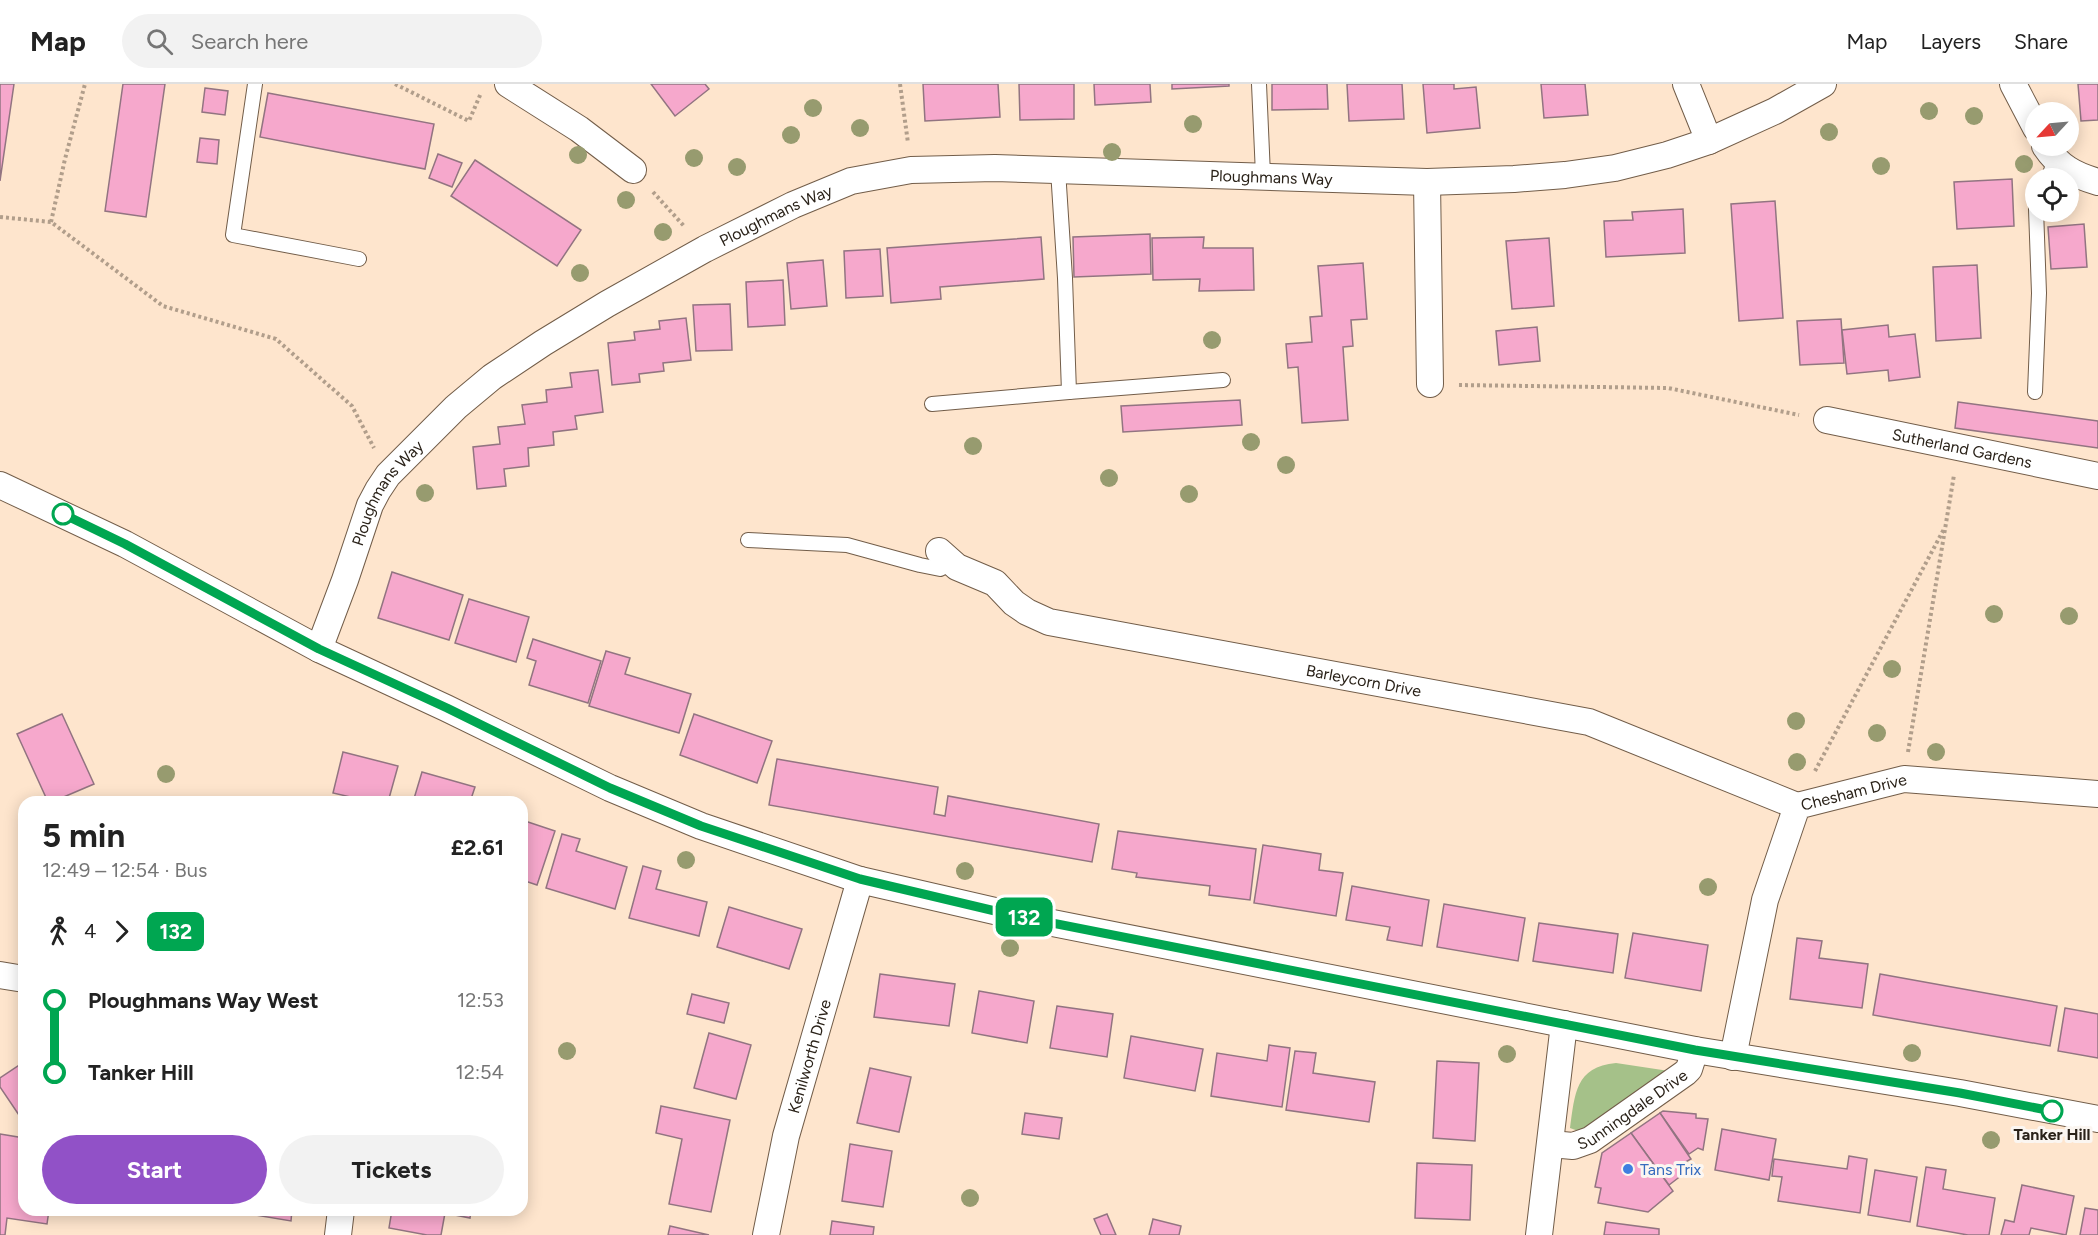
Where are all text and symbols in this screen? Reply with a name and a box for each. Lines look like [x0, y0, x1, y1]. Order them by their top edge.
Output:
search box [122, 14, 542, 68]
text: Map [30, 24, 86, 58]
icon: search [143, 25, 176, 58]
text: Search here [191, 28, 308, 55]
text: Map [1847, 29, 1887, 54]
text: Layers [1920, 29, 1981, 54]
text: Share [2014, 29, 2068, 54]
north arrow [2025, 102, 2079, 156]
map controls [2025, 102, 2079, 222]
street label: Ploughmans Way [1210, 166, 1333, 189]
button: locate [2025, 168, 2079, 222]
street label: Ploughmans Way [716, 181, 836, 250]
street label: Sutherland Gardens [1890, 425, 2034, 472]
street label: Ploughmans Way [348, 436, 428, 548]
unlabelled marker [52, 503, 74, 525]
street label: Barleycorn Drive [1304, 661, 1423, 701]
street label: Chesham Drive [1799, 770, 1909, 815]
text: 5 min [42, 816, 125, 855]
text: £2.61 [451, 834, 504, 861]
text: 12:49 – 12:54 · Bus [42, 858, 207, 882]
line badge: 132 [990, 898, 1058, 936]
text: 132 [1008, 905, 1040, 930]
icon: walk [42, 915, 75, 948]
icon: forward [105, 915, 138, 948]
text: 4 [84, 919, 96, 943]
text: 132 [159, 919, 192, 944]
text: Ploughmans Way West [88, 987, 319, 1014]
text: 12:53 [457, 988, 504, 1012]
street label: Kenilworth Drive [784, 997, 835, 1116]
text: Tanker Hill [88, 1059, 194, 1086]
text: 12:54 [456, 1060, 504, 1084]
street label: Sunningdale Drive [1575, 1065, 1691, 1154]
marker: Tanker Hill [2041, 1100, 2063, 1122]
place label: Tanker Hill [2014, 1125, 2091, 1144]
button: Start [42, 1135, 267, 1204]
button: Tickets [279, 1135, 504, 1204]
place label: Tans Trix [1640, 1160, 1702, 1179]
marker: Tans Trix [1621, 1162, 1635, 1176]

